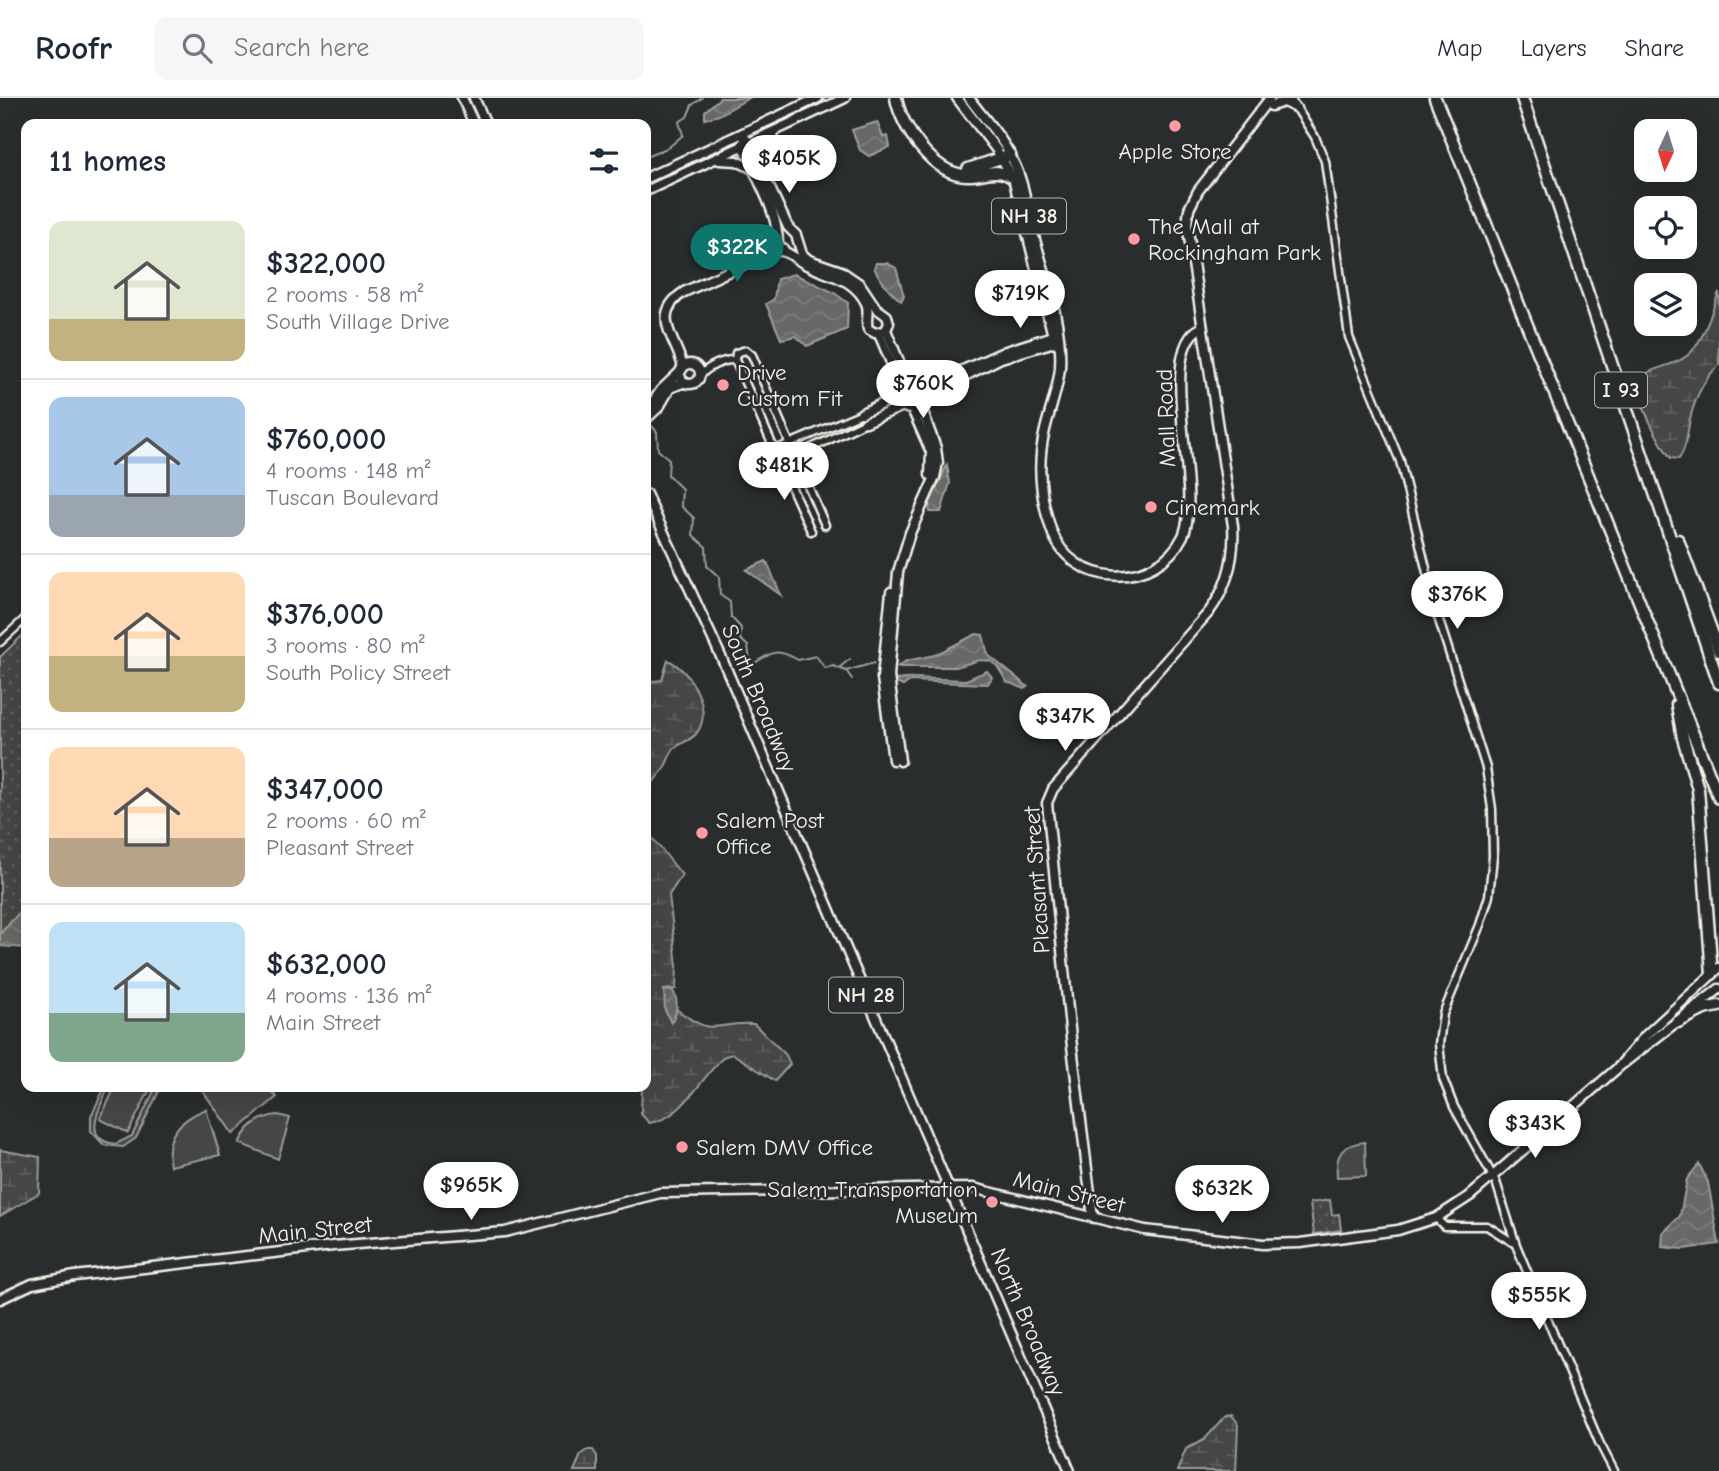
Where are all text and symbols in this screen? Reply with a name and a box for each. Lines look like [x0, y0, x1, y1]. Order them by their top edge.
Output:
search box [154, 17, 644, 80]
text: Roofr [35, 29, 112, 67]
icon: search [178, 29, 216, 67]
text: Search here [234, 33, 369, 63]
text: Map [1437, 34, 1483, 62]
text: Layers [1521, 34, 1586, 62]
text: Share [1624, 34, 1684, 62]
marker: Apple Store [1167, 118, 1183, 134]
north arrow [1634, 119, 1698, 182]
map controls [1634, 119, 1697, 336]
pin: $405K [740, 136, 838, 195]
place label: Apple Store [1118, 138, 1232, 165]
icon: filters [585, 142, 623, 180]
text: 11 homes [49, 144, 166, 179]
text: $405K [758, 144, 820, 171]
button: locate [1634, 196, 1697, 259]
road number: NH 38 [992, 198, 1066, 234]
place label: The Mall at Rockingham Park [1148, 213, 1321, 266]
pin: $322K [688, 225, 786, 284]
marker: The Mall at Rockingham Park [1126, 231, 1142, 247]
text: $322K [706, 233, 768, 260]
text: $322,000 [266, 246, 386, 281]
icon: home [105, 249, 189, 333]
pin: $719K [971, 271, 1069, 330]
button: layers [1634, 273, 1697, 336]
text: $719K [991, 279, 1049, 306]
text: 2 rooms · 58 m² [266, 281, 424, 308]
text: South Village Drive [266, 308, 450, 335]
place label: Drive Custom Fit [737, 359, 844, 412]
pin: $760K [874, 360, 972, 420]
street label: Mall Road [1151, 368, 1181, 468]
text: $760K [892, 369, 954, 396]
road number: I 93 [1595, 372, 1647, 408]
marker: Drive Custom Fit [715, 377, 731, 393]
text: $760,000 [266, 422, 386, 457]
icon: home [105, 425, 189, 509]
pin: $481K [735, 442, 833, 502]
text: $481K [755, 451, 813, 478]
text: 4 rooms · 148 m² [266, 457, 430, 484]
text: Tuscan Boulevard [266, 484, 439, 511]
place label: Cinemark [1165, 494, 1260, 521]
marker: Cinemark [1143, 499, 1159, 515]
pin: $376K [1408, 572, 1506, 631]
text: $376K [1427, 580, 1487, 607]
text: $376,000 [266, 597, 384, 632]
icon: home [105, 600, 189, 684]
street label: South Broadway [716, 620, 803, 777]
text: 3 rooms · 80 m² [266, 632, 425, 659]
text: South Policy Street [266, 659, 450, 686]
pin: $347K [1016, 694, 1114, 753]
text: $347K [1035, 702, 1095, 729]
text: $347,000 [266, 772, 384, 807]
icon: home [105, 775, 189, 859]
street label: Pleasant Street [1018, 804, 1056, 954]
text: 2 rooms · 60 m² [266, 807, 426, 834]
place label: Salem Post Office [716, 807, 825, 860]
marker: Salem Post Office [694, 825, 710, 841]
text: Pleasant Street [266, 834, 413, 861]
text: $632,000 [266, 947, 387, 982]
icon: home [105, 950, 189, 1034]
road number: NH 28 [829, 978, 903, 1012]
text: 4 rooms · 136 m² [266, 982, 432, 1009]
text: Main Street [266, 1009, 380, 1036]
pin: $343K [1486, 1100, 1584, 1160]
text: $343K [1505, 1109, 1565, 1136]
place label: Salem DMV Office [696, 1134, 873, 1161]
marker: Salem DMV Office [674, 1139, 690, 1155]
pin: $965K [422, 1162, 520, 1222]
street label: Main Street [1010, 1165, 1129, 1219]
pin: $632K [1173, 1166, 1271, 1225]
text: $965K [439, 1171, 503, 1198]
text: $632K [1191, 1174, 1253, 1201]
place label: Salem Transportation Museum [767, 1176, 978, 1229]
marker: Salem Transportation Museum [984, 1194, 1000, 1210]
street label: Main Street [257, 1210, 375, 1249]
street label: North Broadway [985, 1244, 1072, 1401]
pin: $555K [1490, 1272, 1588, 1332]
text: $555K [1507, 1281, 1571, 1308]

